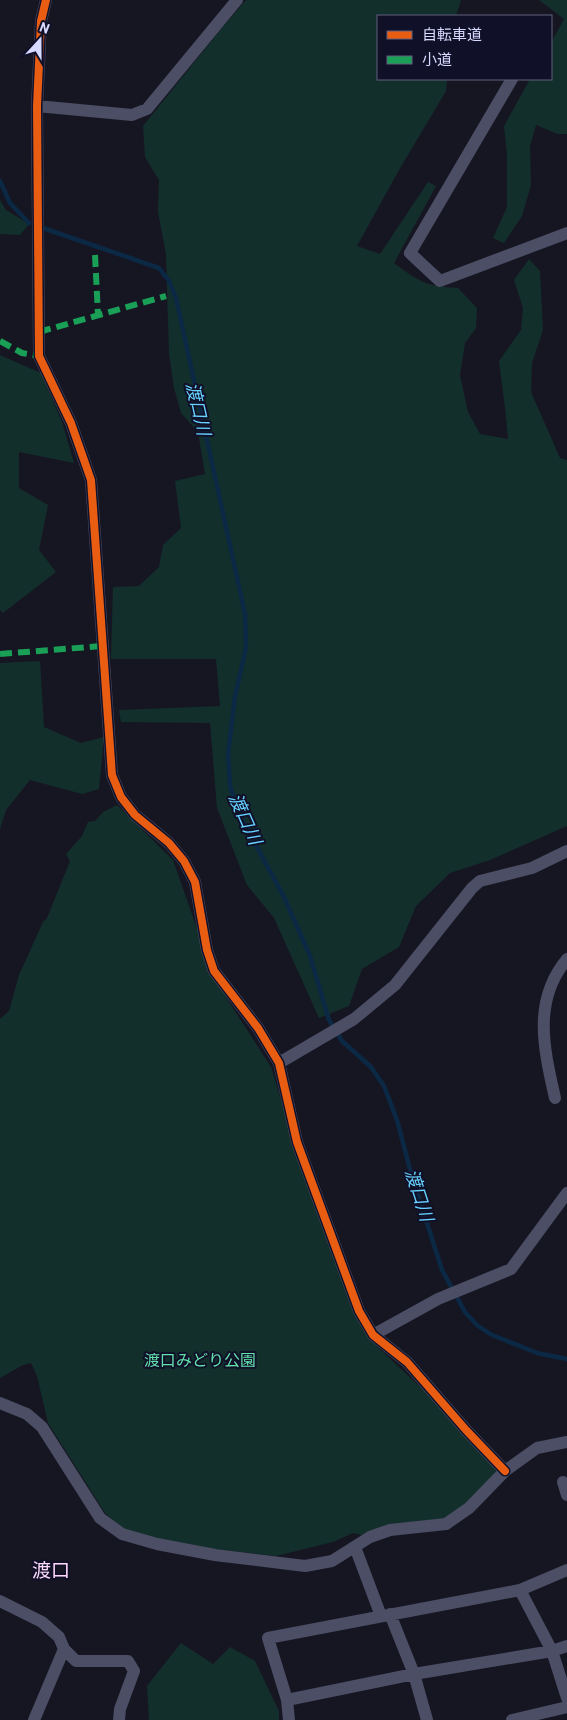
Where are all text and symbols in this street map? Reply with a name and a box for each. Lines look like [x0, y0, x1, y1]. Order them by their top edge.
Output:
north arrow [15, 15, 65, 65]
legend [377, 15, 552, 80]
text: N [37, 18, 52, 37]
text: 自転車道 [422, 25, 482, 43]
text: 小道 [422, 50, 452, 68]
water label: 渡口川 [182, 380, 216, 440]
water label: 渡口川 [225, 789, 268, 850]
water label: 渡口川 [401, 1166, 439, 1226]
park label: 渡口みどり公園 [144, 1350, 256, 1369]
district label: 渡口 [32, 1558, 70, 1581]

